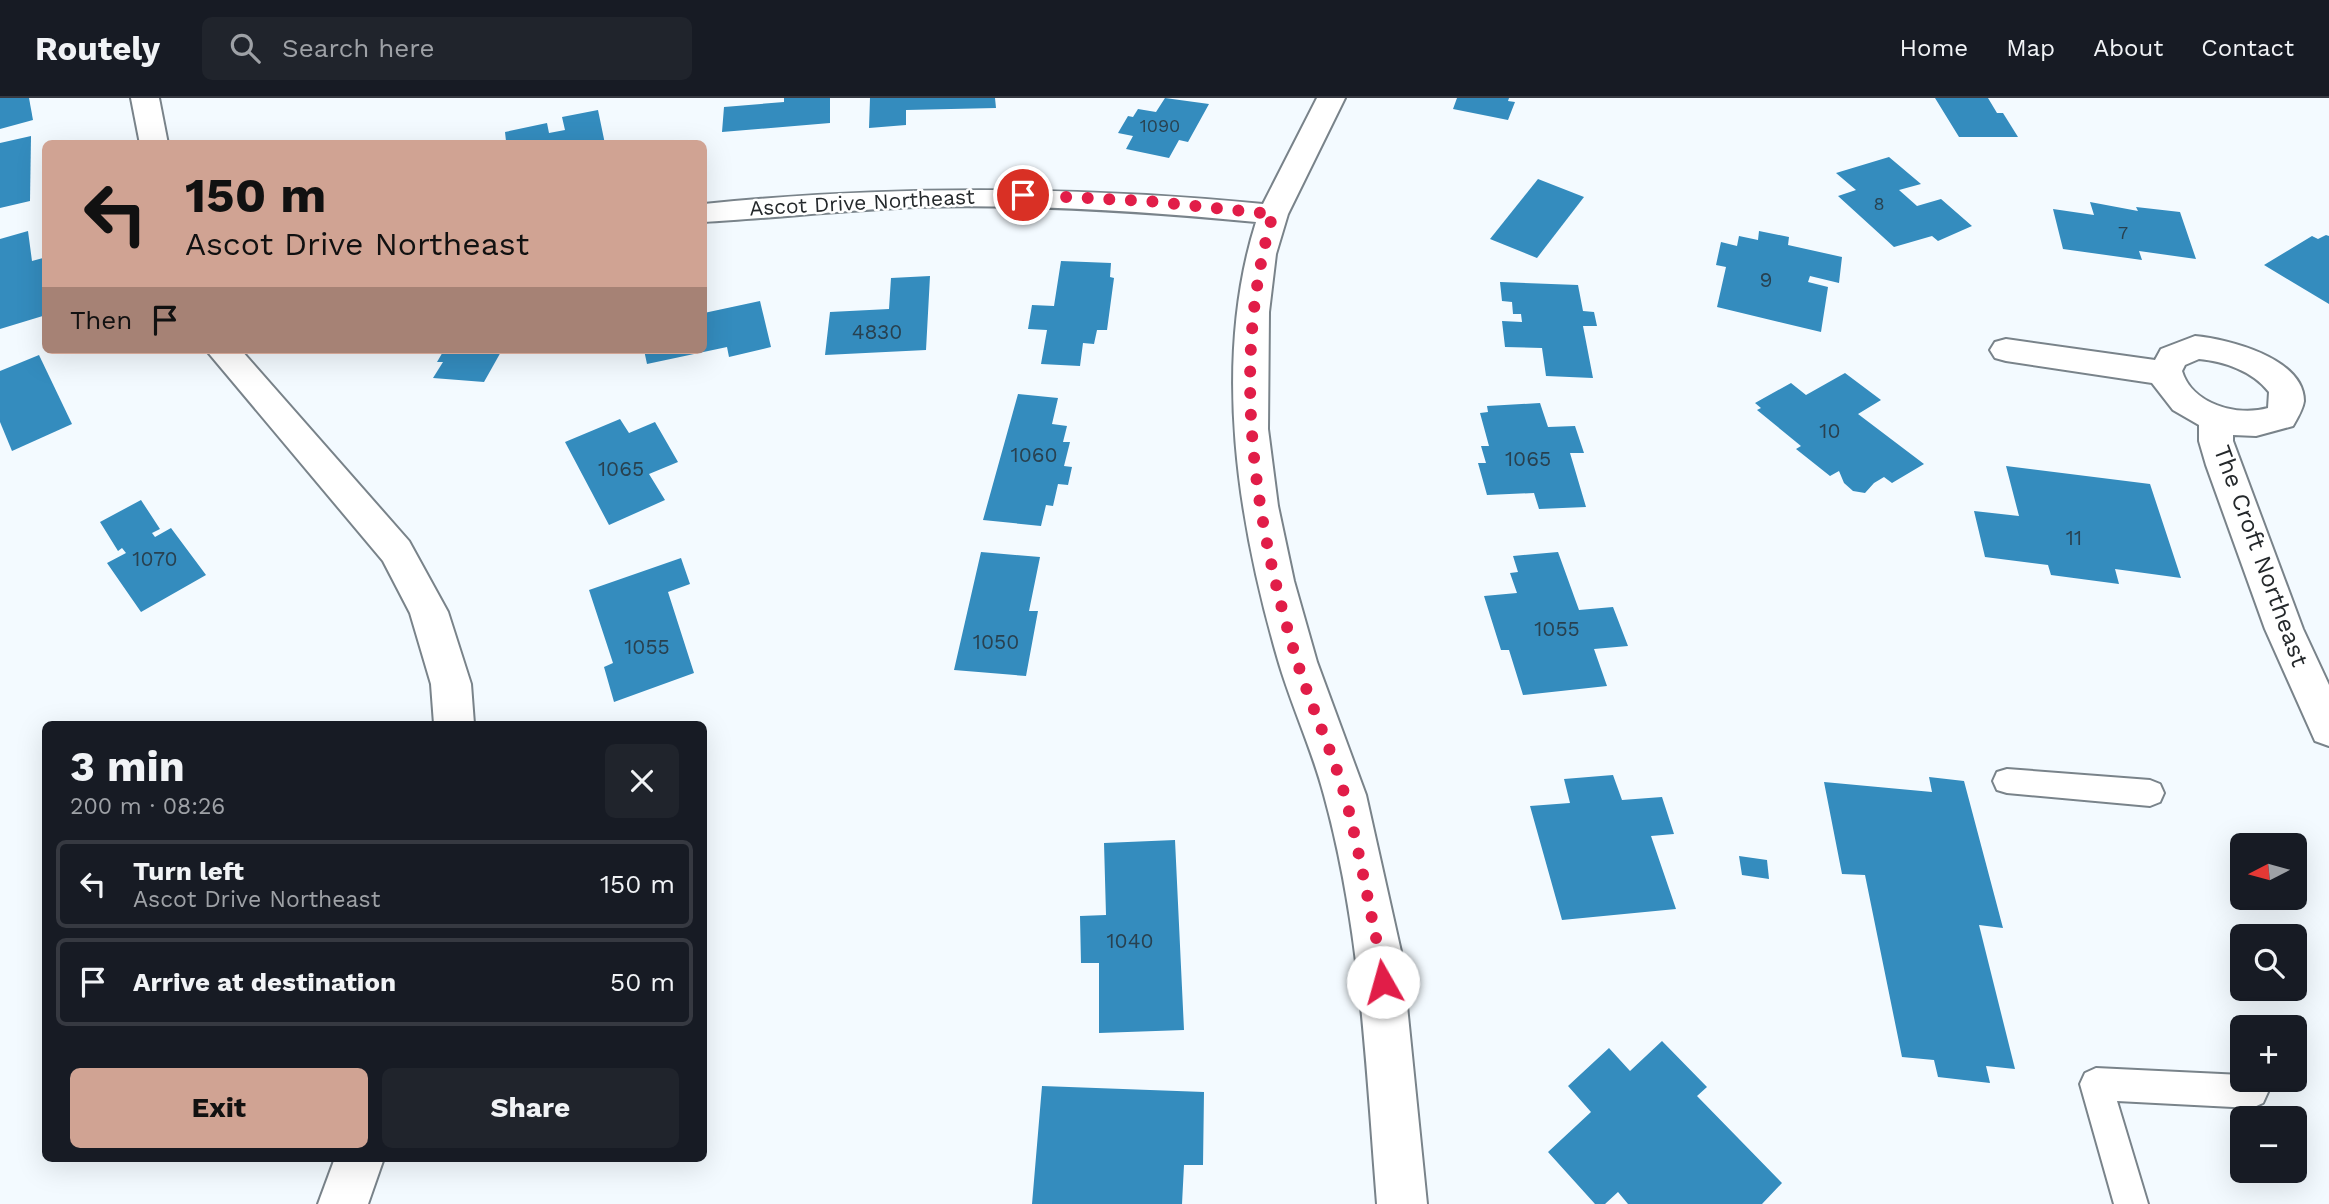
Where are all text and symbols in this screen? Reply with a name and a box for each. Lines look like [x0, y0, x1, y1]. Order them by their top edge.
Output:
search box [202, 17, 692, 80]
text: Routely [35, 29, 160, 68]
icon: search [226, 29, 264, 67]
text: Search here [282, 33, 434, 63]
text: Home [1900, 34, 1968, 62]
text: Map [2006, 34, 2055, 62]
text: About [2093, 34, 2163, 62]
text: Contact [2201, 34, 2294, 62]
house number: 1090 [1140, 115, 1180, 136]
pin [993, 165, 1053, 225]
text: 150 m [185, 166, 326, 224]
icon: left [70, 168, 161, 259]
icon: arrive [1004, 176, 1042, 214]
street label: Ascot Drive Northeast [749, 184, 976, 220]
house number: 8 [1873, 193, 1885, 214]
house number: 7 [2118, 222, 2128, 243]
text: Ascot Drive Northeast [185, 225, 529, 263]
house number: 9 [1760, 267, 1772, 292]
icon: arrive [146, 301, 184, 339]
text: Then [70, 305, 132, 335]
house number: 4830 [852, 319, 902, 344]
house number: 10 [1819, 418, 1841, 443]
house number: 1060 [1010, 442, 1058, 467]
street label: The Croft Northeast [2208, 442, 2314, 670]
house number: 1065 [1505, 446, 1551, 471]
house number: 1065 [598, 456, 644, 481]
house number: 11 [2066, 525, 2082, 550]
house number: 1070 [132, 546, 178, 571]
house number: 1055 [1534, 616, 1580, 641]
house number: 1050 [973, 629, 1019, 654]
house number: 1055 [624, 634, 670, 659]
text: 3 min [70, 742, 185, 791]
button: close [605, 744, 679, 818]
text: 200 m · 08:26 [70, 793, 225, 820]
north arrow [2230, 833, 2306, 910]
map controls [2230, 833, 2307, 1183]
text: Turn left [133, 856, 244, 886]
icon: left [74, 865, 112, 903]
text: 150 m [600, 869, 675, 899]
text: Ascot Drive Northeast [133, 886, 380, 913]
button: search [2230, 924, 2307, 1001]
house number: 1040 [1106, 928, 1154, 953]
position arrow [1346, 945, 1420, 1019]
icon: arrive [74, 963, 112, 1001]
text: Arrive at destination [133, 967, 396, 997]
text: 50 m [610, 967, 675, 997]
button: + [2230, 1015, 2307, 1092]
button: Exit [70, 1068, 368, 1148]
button: Share [382, 1068, 679, 1148]
button: − [2230, 1106, 2307, 1183]

